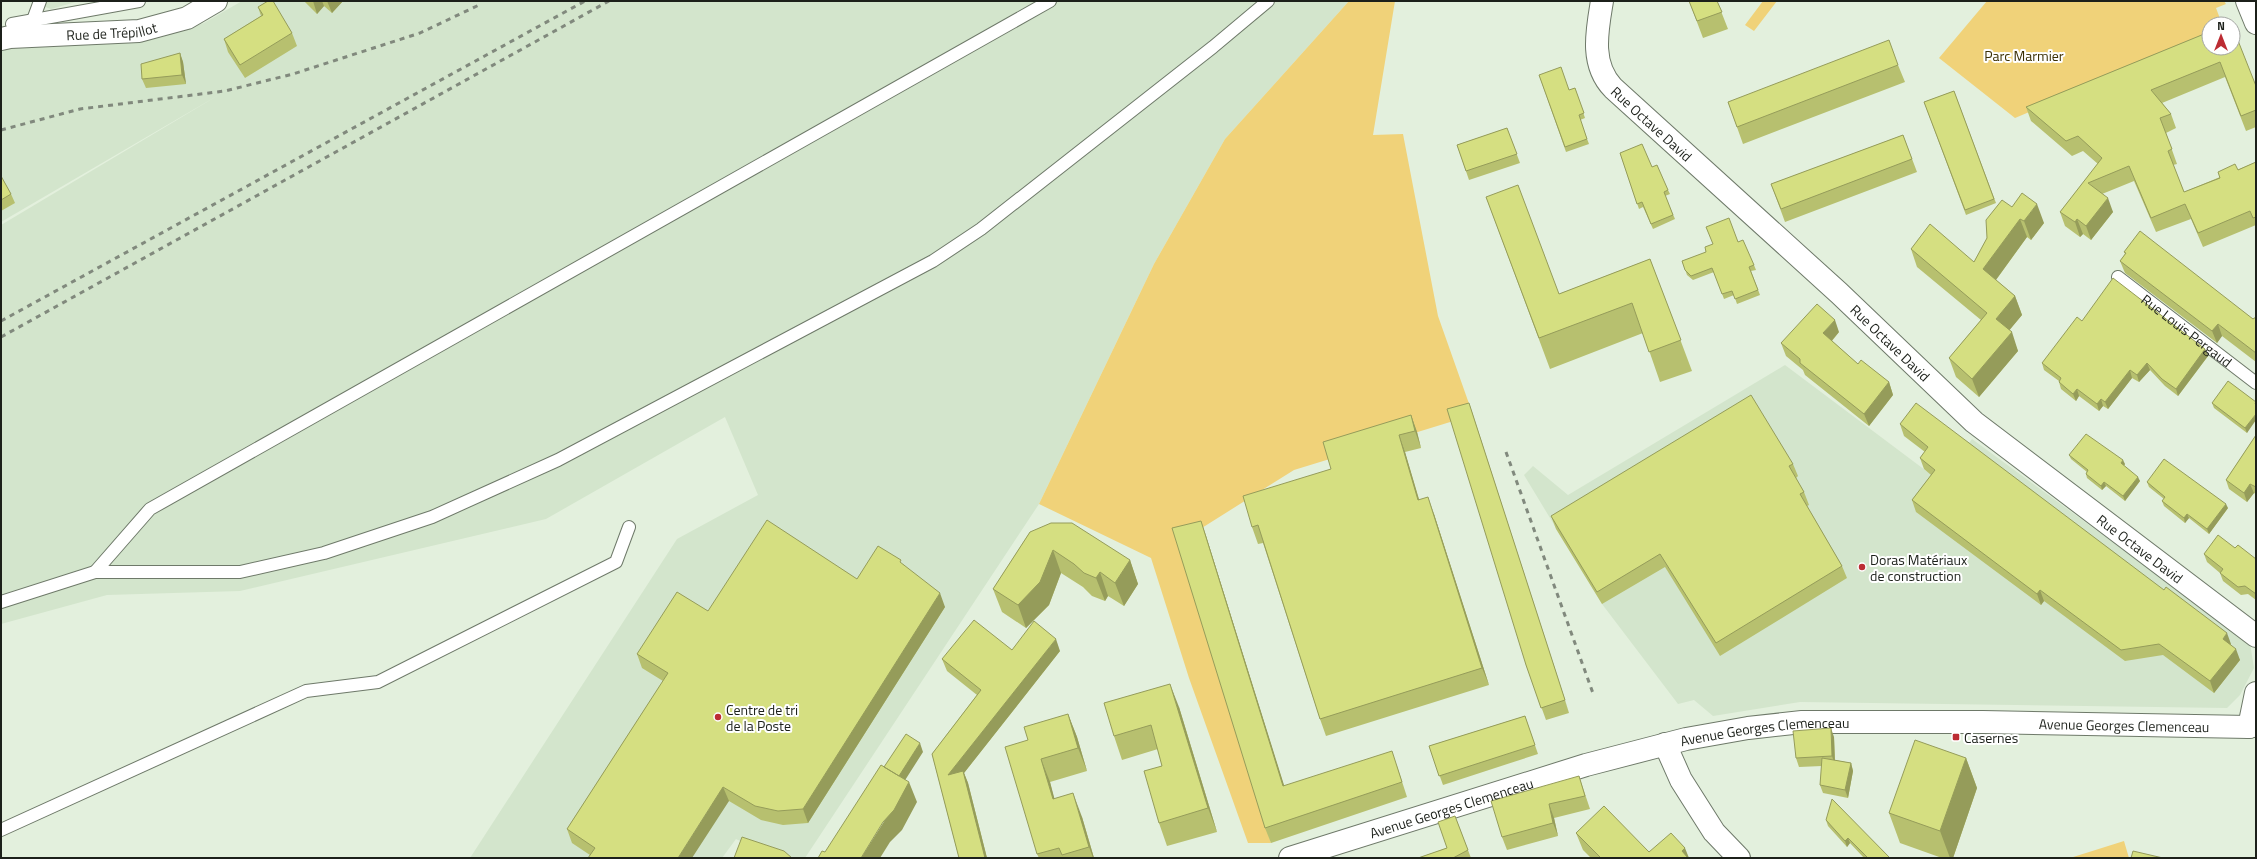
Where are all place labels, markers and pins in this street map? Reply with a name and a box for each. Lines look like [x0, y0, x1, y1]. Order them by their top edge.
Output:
place label: Doras Matériaux de construction [1870, 549, 1968, 586]
marker: Doras Matériaux de construction [1857, 562, 1867, 572]
place label: Centre de tri de la Poste [726, 699, 798, 736]
marker: Centre de tri de la Poste [713, 712, 723, 722]
place label: Casernes [1964, 727, 2018, 748]
marker: Casernes [1951, 732, 1961, 742]

